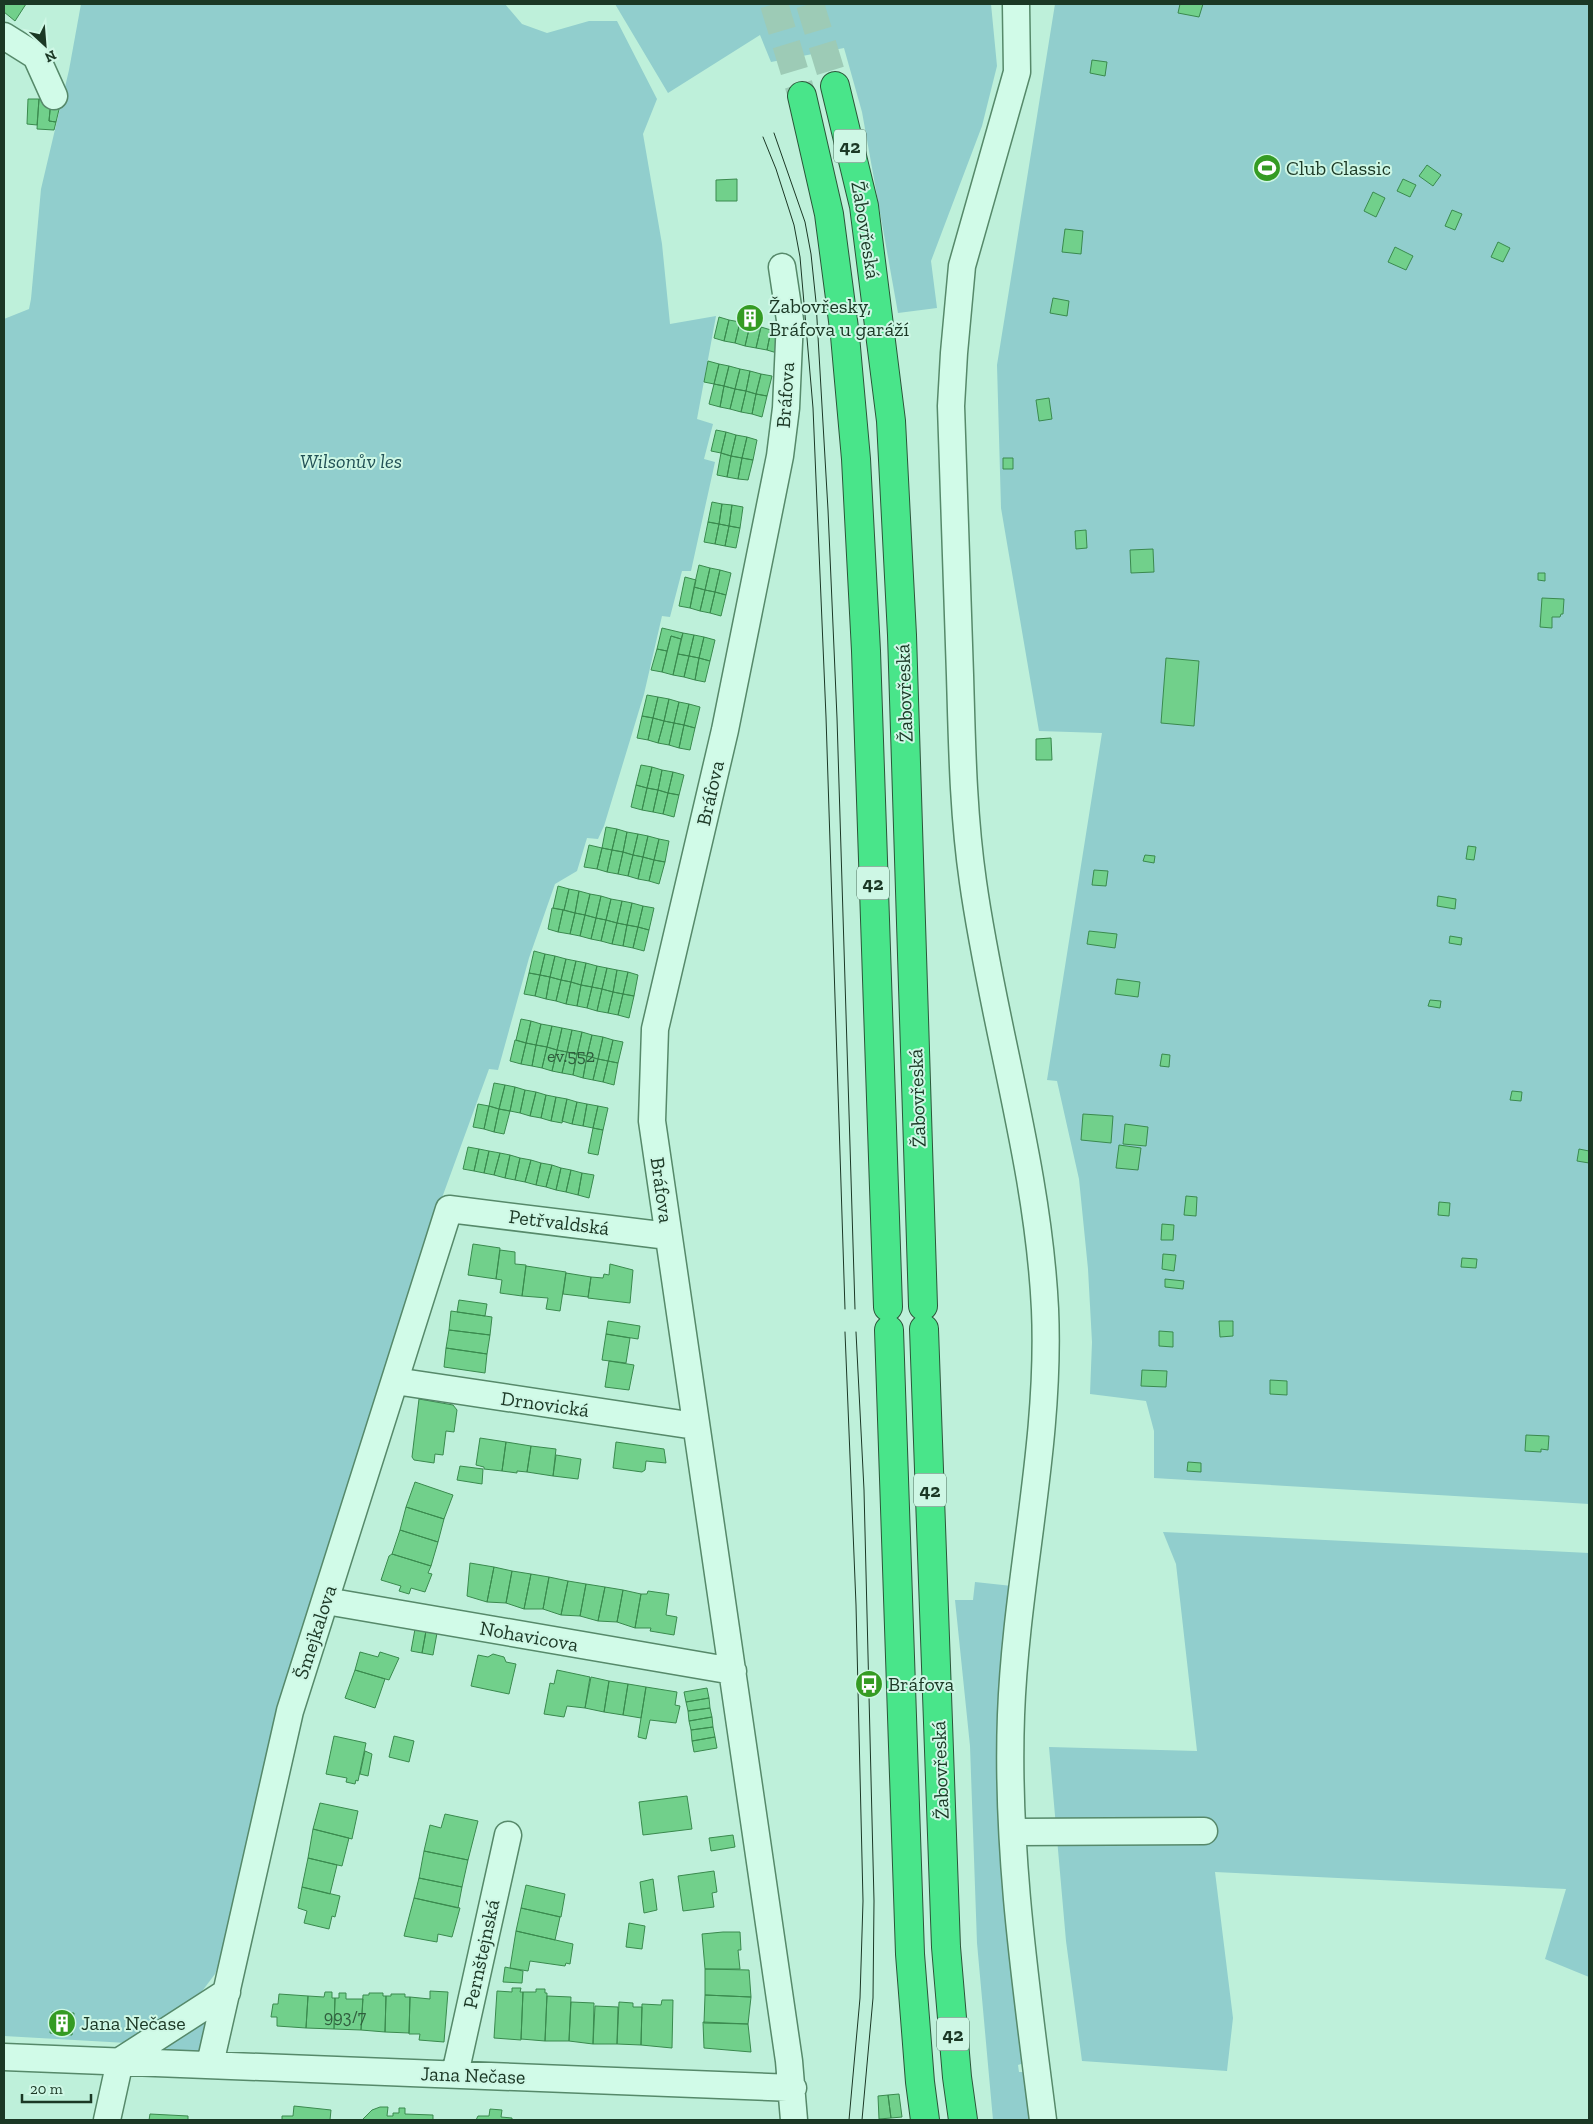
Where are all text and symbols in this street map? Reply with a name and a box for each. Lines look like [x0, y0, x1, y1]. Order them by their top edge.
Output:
north arrow [20, 20, 70, 70]
text: N [42, 46, 59, 66]
road number: 42 [834, 130, 866, 162]
sports icon: Club Classic [1252, 153, 1282, 183]
place label: Club Classic [1286, 156, 1391, 180]
street label: Žabovřeská [846, 179, 886, 281]
place label: Žabovřesky, Bráfova u garáží [769, 294, 909, 341]
building icon: Žabovřesky, Bráfova u garáží [735, 303, 765, 333]
street label: Bráfova [771, 361, 799, 429]
park label: Wilsonův les [300, 449, 402, 473]
street label: Žabovřeská [890, 643, 918, 743]
street label: Bráfova [691, 758, 729, 828]
road number: 42 [857, 866, 889, 900]
house number: ev.552 [547, 1045, 595, 1067]
street label: Žabovřeská [903, 1048, 931, 1148]
street label: Bráfova [646, 1156, 679, 1225]
street label: Petřvaldská [507, 1204, 611, 1240]
street label: Drnovická [499, 1386, 591, 1422]
road number: 42 [914, 1474, 946, 1506]
street label: Šmejkalova [289, 1582, 342, 1682]
street label: Nohavicova [478, 1616, 581, 1657]
bus stop icon: Bráfova [854, 1669, 884, 1699]
place label: Bráfova [888, 1672, 954, 1696]
street label: Žabovřeská [926, 1720, 954, 1820]
street label: Pernštejnská [458, 1897, 504, 2011]
house number: 993/7 [324, 2006, 367, 2028]
building icon: Jana Nečase [47, 2008, 77, 2038]
place label: Jana Nečase [81, 2011, 186, 2035]
road number: 42 [937, 2018, 969, 2050]
street label: Jana Nečase [420, 2061, 526, 2089]
scale bar [22, 2072, 91, 2104]
text: 20 m [30, 2080, 63, 2098]

